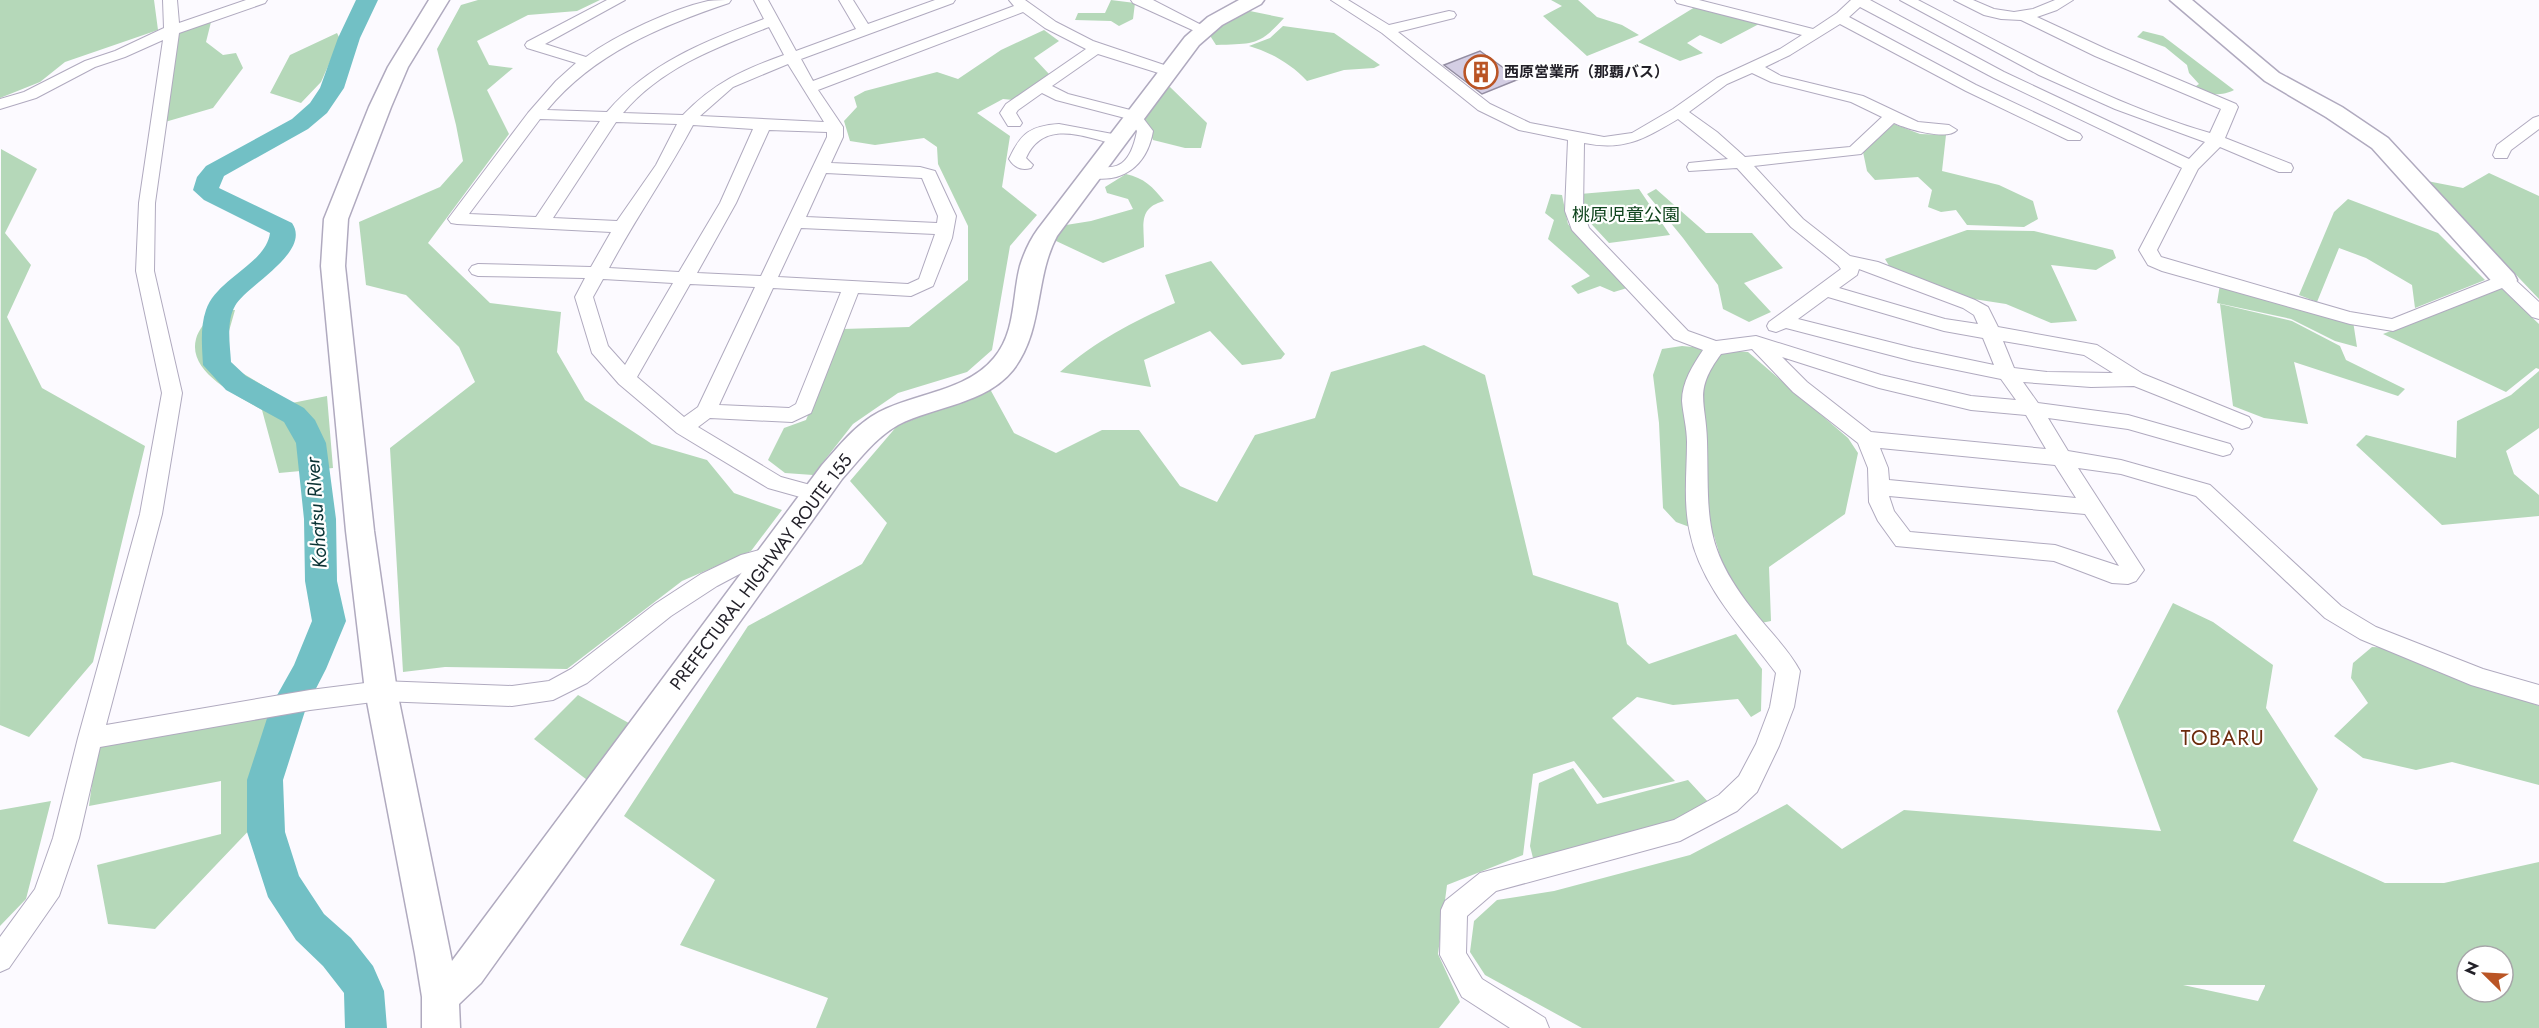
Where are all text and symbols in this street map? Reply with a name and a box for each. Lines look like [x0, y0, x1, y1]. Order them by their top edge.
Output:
building icon: 西原営業所（那覇バス） [1463, 54, 1499, 90]
place label: 西原営業所（那覇バス） [1504, 61, 1669, 83]
park label: 桃原児童公園 [1572, 202, 1680, 228]
street label: PREFECTURAL HIGHWAY ROUTE 155 [664, 449, 858, 695]
water label: Kohatsu RIver [298, 455, 335, 570]
district label: TOBARU [2181, 723, 2265, 753]
north arrow [2455, 944, 2515, 1004]
text: N [2459, 958, 2485, 979]

